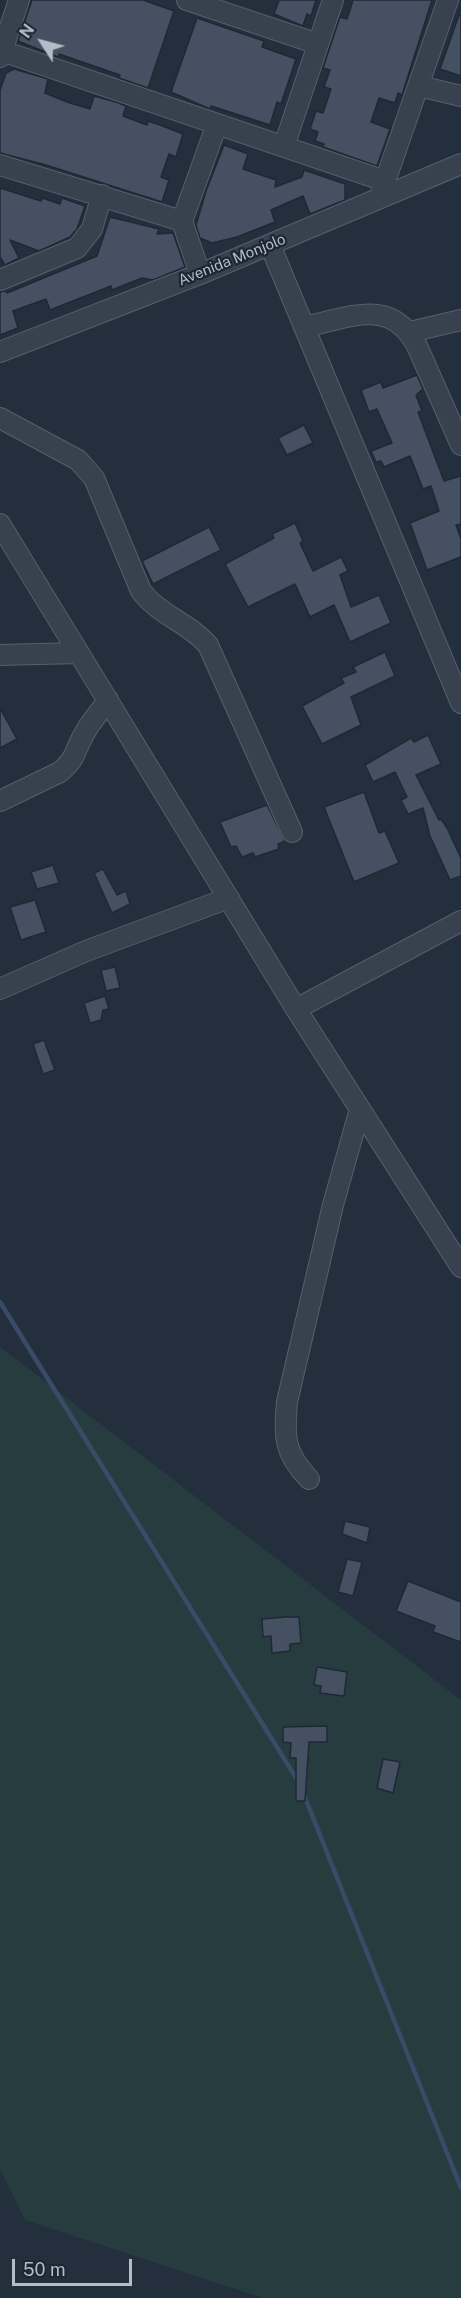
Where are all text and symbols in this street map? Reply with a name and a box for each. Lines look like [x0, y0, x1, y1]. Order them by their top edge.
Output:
north arrow [12, 12, 72, 72]
text: N [16, 20, 38, 42]
street label: Avenida Monjolo [176, 230, 288, 290]
scale bar [15, 2247, 135, 2285]
text: 50 m [23, 2259, 66, 2280]

